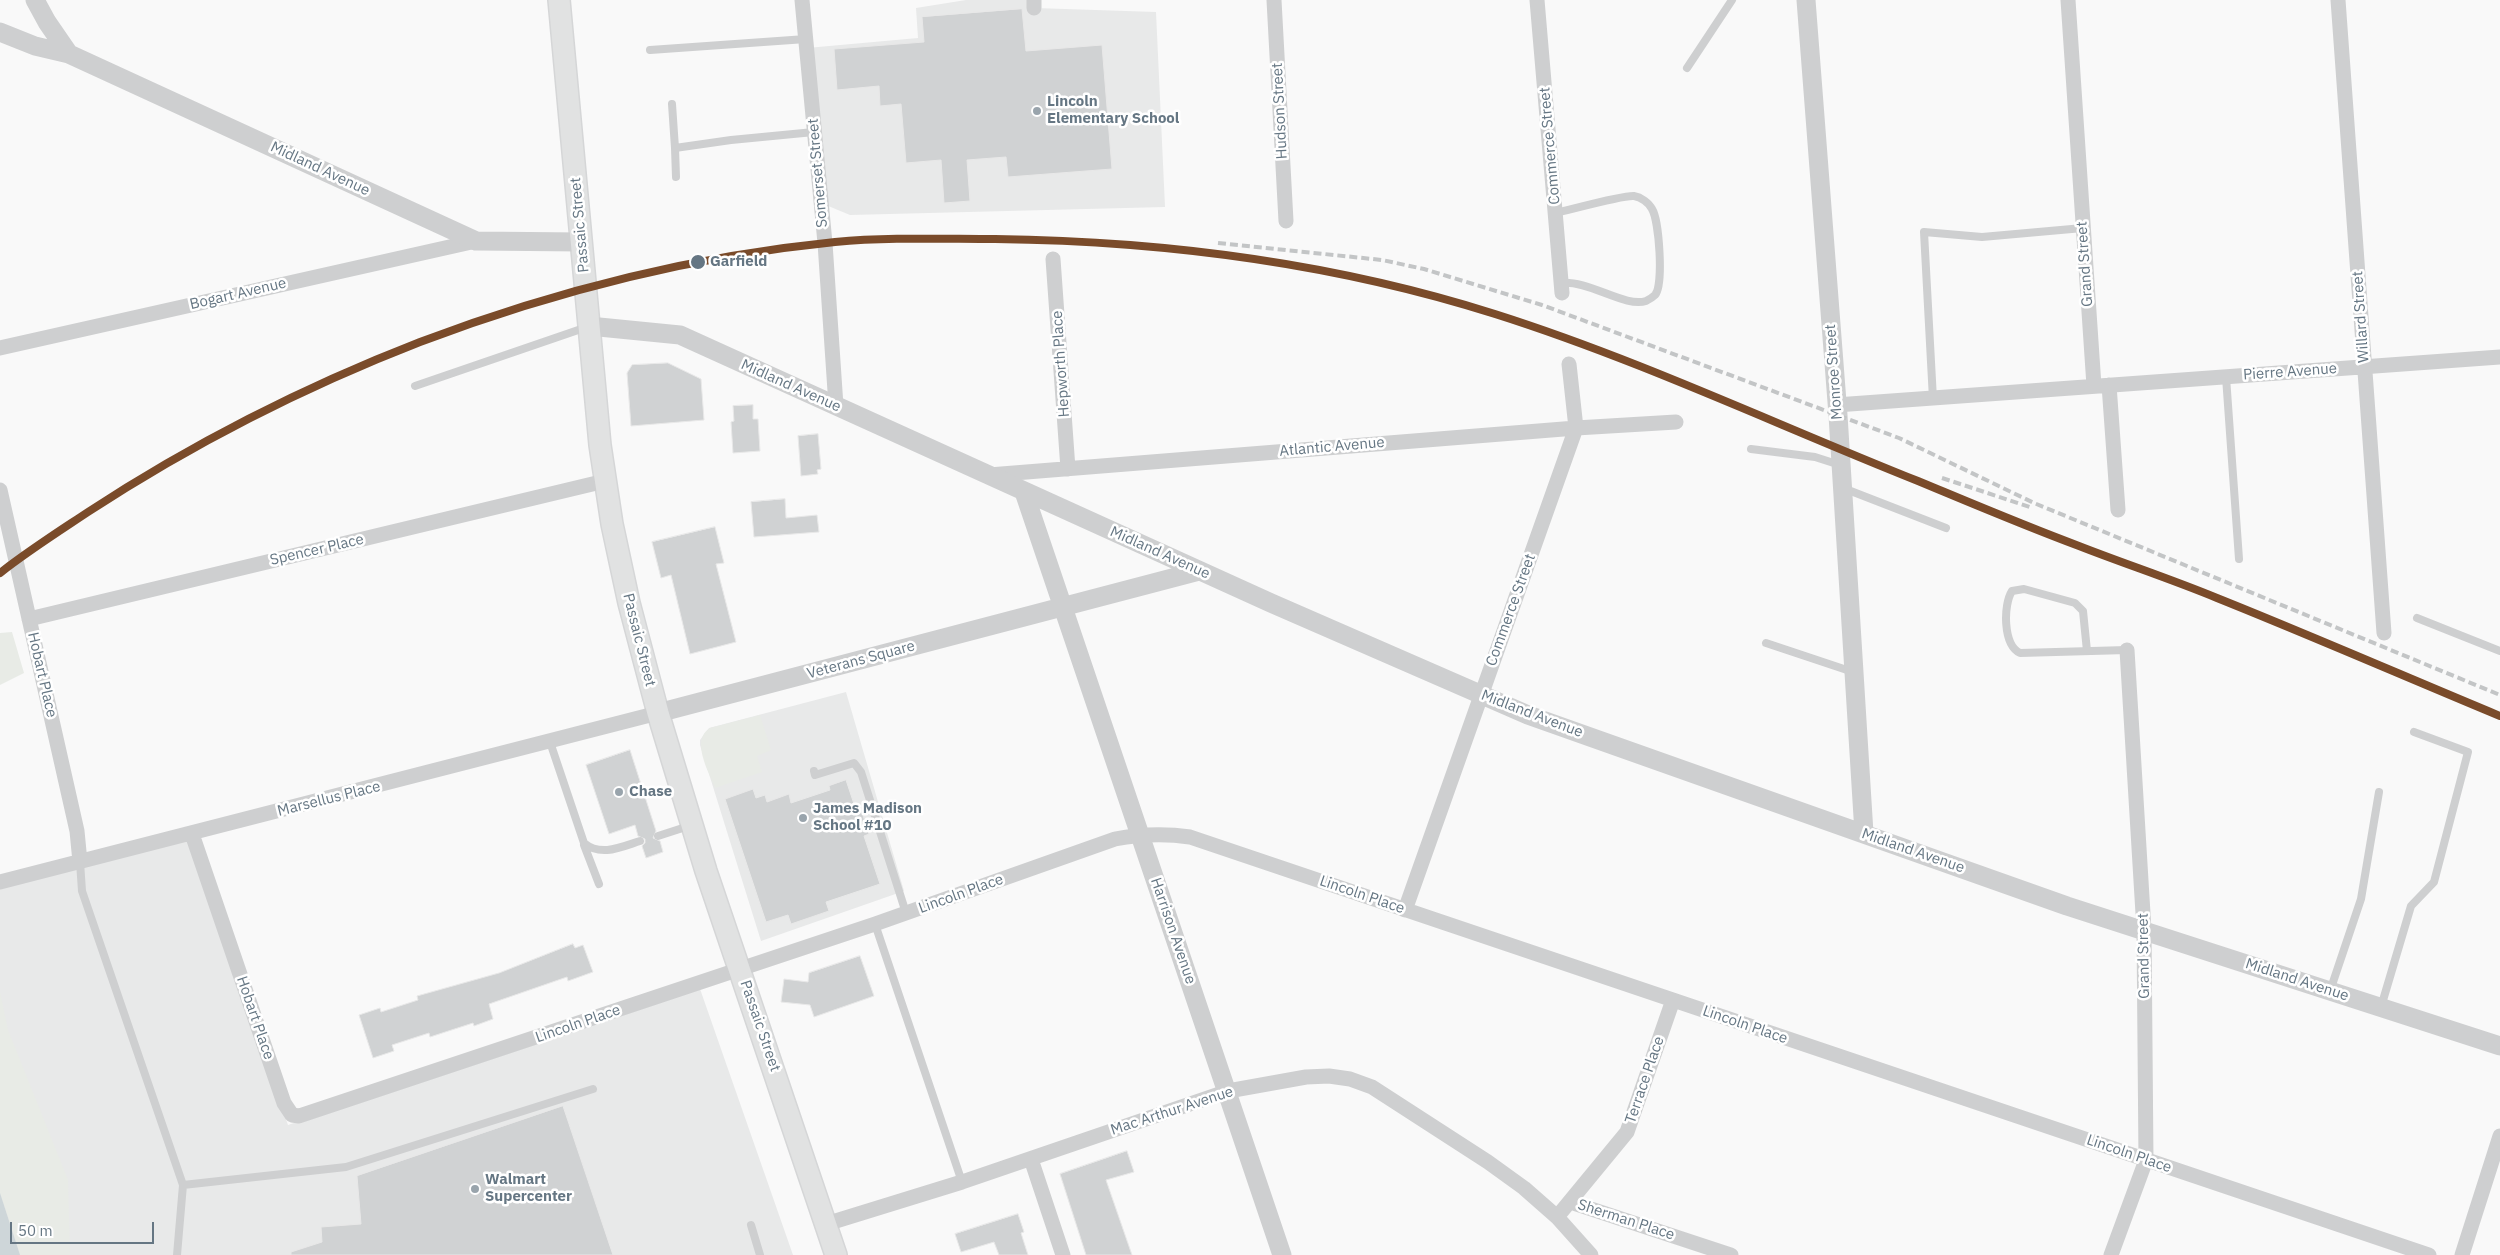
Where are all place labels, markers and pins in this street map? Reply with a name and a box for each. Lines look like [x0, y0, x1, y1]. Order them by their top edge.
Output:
place label: Lincoln Elementary School [1047, 93, 1179, 128]
marker: Lincoln Elementary School [1031, 105, 1043, 117]
marker: Garfield [689, 253, 707, 271]
place label: Garfield [710, 253, 767, 271]
place label: Chase [629, 783, 672, 801]
marker: Chase [613, 786, 625, 798]
place label: James Madison School #10 [813, 800, 922, 835]
marker: James Madison School #10 [797, 812, 809, 824]
place label: Walmart Supercenter [485, 1171, 572, 1206]
marker: Walmart Supercenter [469, 1183, 481, 1195]

